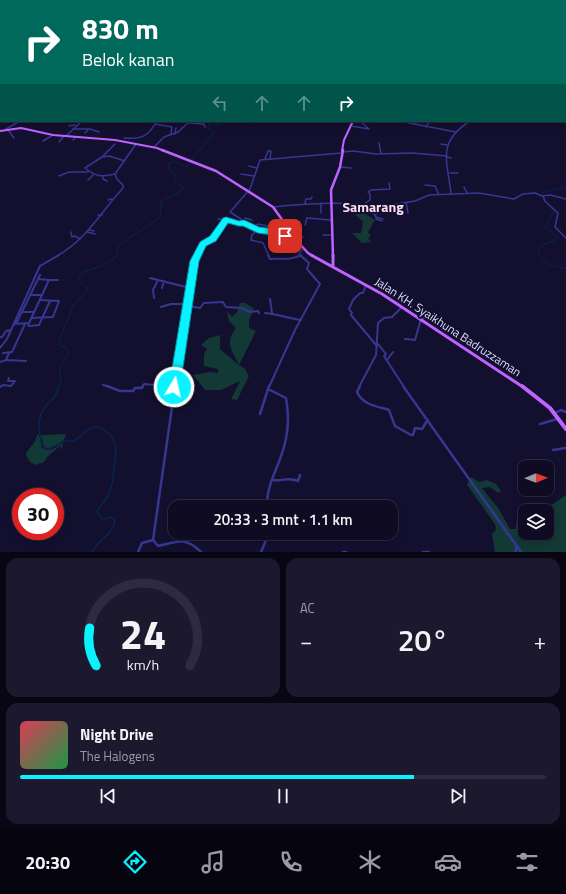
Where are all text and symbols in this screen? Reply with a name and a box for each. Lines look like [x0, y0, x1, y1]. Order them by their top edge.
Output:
text: 830 m [82, 7, 159, 50]
icon: right [16, 16, 68, 68]
text: Belok kanan [82, 46, 174, 73]
icon: left [209, 92, 231, 114]
icon: ahead [251, 92, 273, 114]
icon: ahead [293, 92, 315, 114]
icon: right [335, 92, 357, 114]
district label: Samarang [342, 196, 404, 217]
pin [268, 219, 302, 253]
icon: arrive [274, 225, 296, 247]
street label: Jalan KH. Syaikhuna Badruzzaman [371, 272, 525, 381]
position arrow [153, 366, 195, 408]
north arrow [518, 460, 554, 496]
map controls [518, 460, 554, 540]
speed limit sign: 30 [12, 488, 64, 540]
button: layers [518, 504, 554, 540]
text: 20:33 · 3 mnt · 1.1 km [213, 508, 353, 531]
text: AC [300, 598, 315, 618]
text: 24 [120, 601, 166, 664]
text: 20° [398, 617, 448, 663]
text: − [300, 624, 312, 658]
text: + [534, 624, 546, 658]
text: km/h [127, 653, 159, 675]
text: Night Drive [80, 723, 153, 746]
text: The Halogens [80, 746, 155, 766]
icon: previous [97, 785, 119, 807]
icon: pause [272, 785, 294, 807]
icon: next [447, 785, 469, 807]
icon: directions [121, 848, 149, 876]
icon: music [199, 848, 227, 876]
icon: phone [277, 848, 305, 876]
icon: climate [356, 848, 384, 876]
icon: car [434, 848, 462, 876]
icon: filters [513, 848, 541, 876]
text: 20:30 [25, 849, 70, 876]

